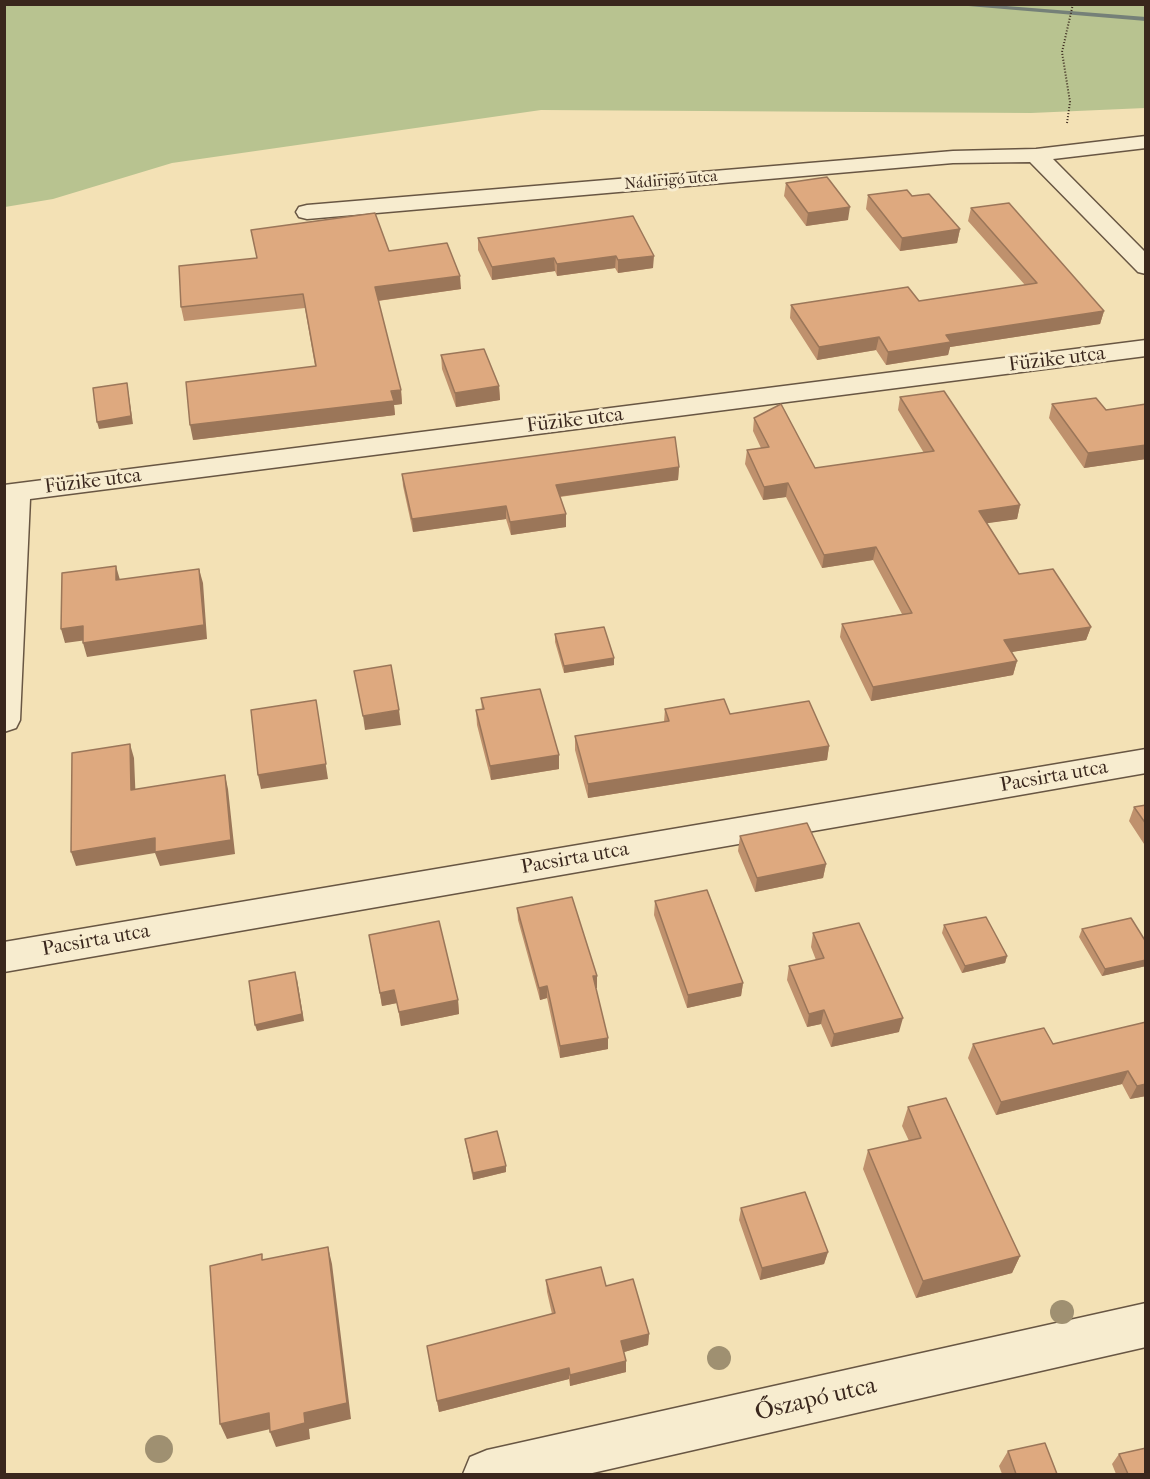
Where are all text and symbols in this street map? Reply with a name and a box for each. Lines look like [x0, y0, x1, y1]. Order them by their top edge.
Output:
street label: Nádirigó utca [624, 167, 718, 195]
street label: Füzike utca [1007, 342, 1107, 378]
street label: Füzike utca [525, 403, 625, 439]
street label: Füzike utca [43, 464, 143, 500]
street label: Pacsirta utca [998, 756, 1110, 798]
street label: Pacsirta utca [519, 838, 631, 880]
street label: Pacsirta utca [40, 920, 152, 962]
street label: Őszapó utca [753, 1372, 879, 1428]

